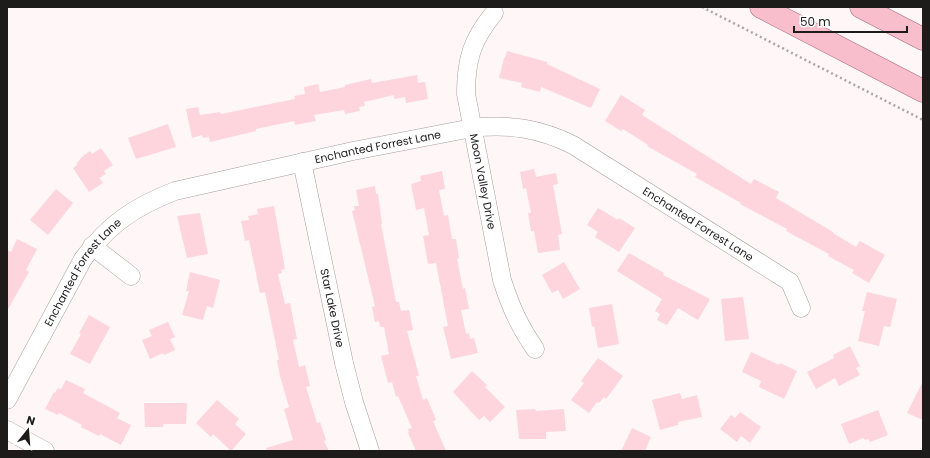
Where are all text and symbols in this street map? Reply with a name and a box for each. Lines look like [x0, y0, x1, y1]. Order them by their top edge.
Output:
scale bar [794, 8, 907, 34]
text: 50 m [800, 13, 831, 30]
street label: Enchanted Forrest Lane [313, 126, 443, 167]
street label: Moon Valley Drive [466, 132, 500, 231]
street label: Enchanted Forrest Lane [640, 183, 757, 265]
street label: Enchanted Forrest Lane [40, 214, 125, 329]
street label: Star Lake Drive [316, 267, 349, 349]
north arrow [8, 410, 48, 450]
text: N [25, 412, 37, 429]

